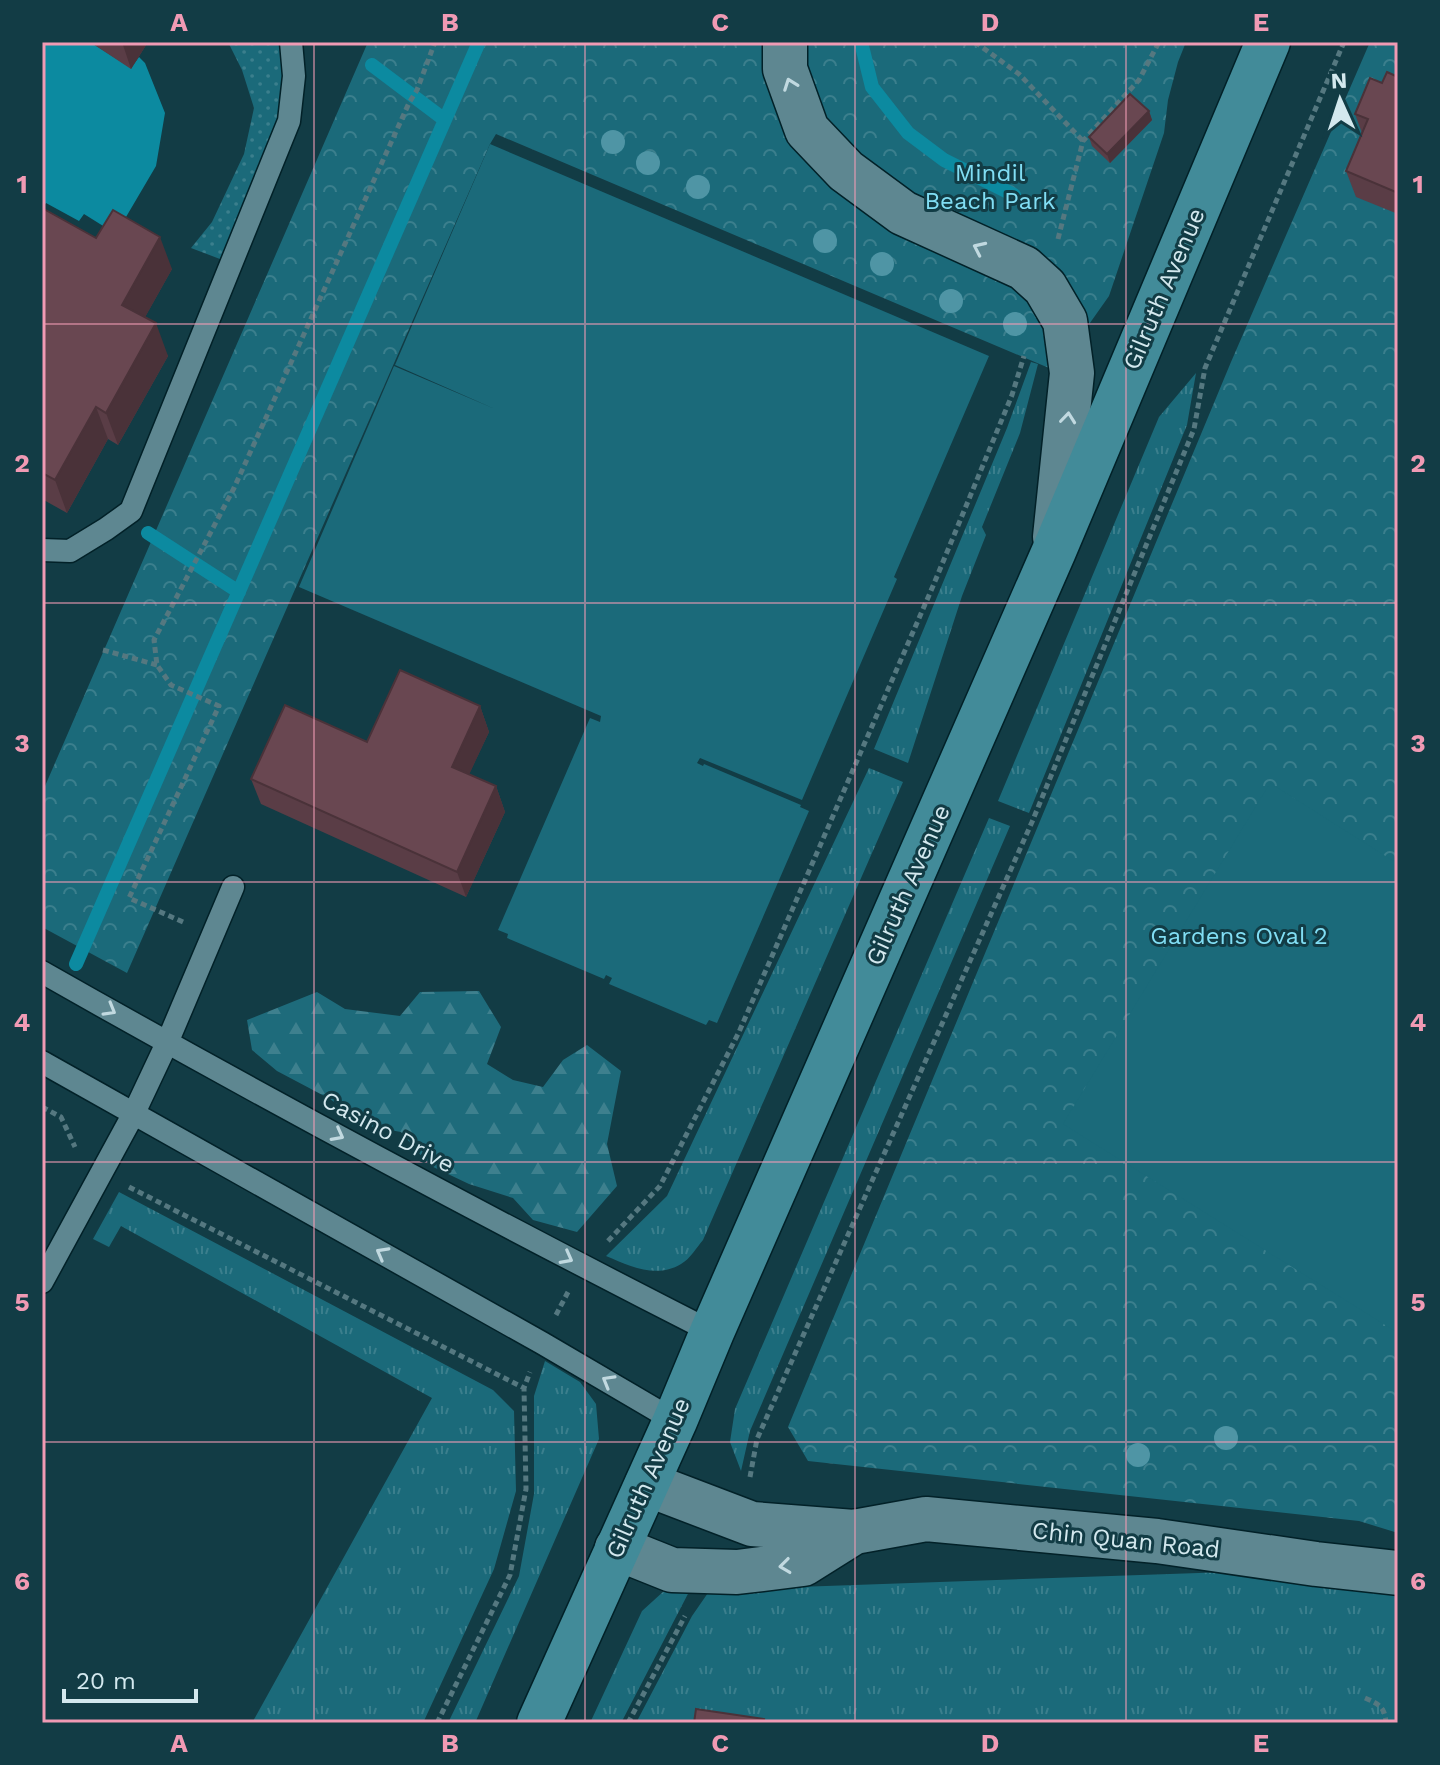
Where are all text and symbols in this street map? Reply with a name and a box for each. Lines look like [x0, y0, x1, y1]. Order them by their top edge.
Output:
text: A [170, 7, 188, 37]
text: B [441, 7, 459, 37]
text: C [711, 7, 729, 37]
text: D [981, 7, 999, 37]
text: E [1253, 7, 1269, 37]
north arrow [1300, 60, 1380, 140]
text: N [1330, 68, 1348, 93]
one-way arrow [783, 78, 800, 92]
park label: Mindil Beach Park [924, 159, 1056, 215]
text: 1 [16, 169, 28, 199]
text: 1 [1412, 169, 1424, 199]
street label: Gilruth Avenue [1117, 204, 1211, 374]
one-way arrow [973, 242, 987, 258]
one-way arrow [1059, 411, 1076, 424]
text: 2 [14, 448, 30, 478]
text: 2 [1410, 448, 1426, 478]
text: 3 [14, 728, 30, 758]
text: 3 [1410, 728, 1426, 758]
street label: Gilruth Avenue [860, 800, 956, 970]
park label: Gardens Oval 2 [1150, 922, 1328, 950]
one-way arrow [101, 1000, 116, 1016]
text: 4 [14, 1007, 31, 1037]
text: 4 [1410, 1007, 1427, 1037]
street label: Casino Drive [317, 1085, 459, 1179]
one-way arrow [330, 1125, 344, 1140]
one-way arrow [376, 1247, 391, 1263]
one-way arrow [558, 1248, 573, 1264]
text: 5 [14, 1287, 30, 1317]
text: 5 [1410, 1287, 1426, 1317]
one-way arrow [602, 1375, 617, 1391]
street label: Gilruth Avenue [600, 1393, 696, 1563]
street label: Chin Quan Road [1031, 1516, 1221, 1564]
one-way arrow [779, 1558, 792, 1575]
text: 6 [14, 1566, 30, 1596]
text: 6 [1410, 1566, 1426, 1596]
scale bar [64, 1653, 196, 1703]
text: 20 m [76, 1667, 136, 1695]
text: A [170, 1728, 188, 1758]
text: B [441, 1728, 459, 1758]
text: C [711, 1728, 729, 1758]
text: D [981, 1728, 999, 1758]
text: E [1253, 1728, 1269, 1758]

